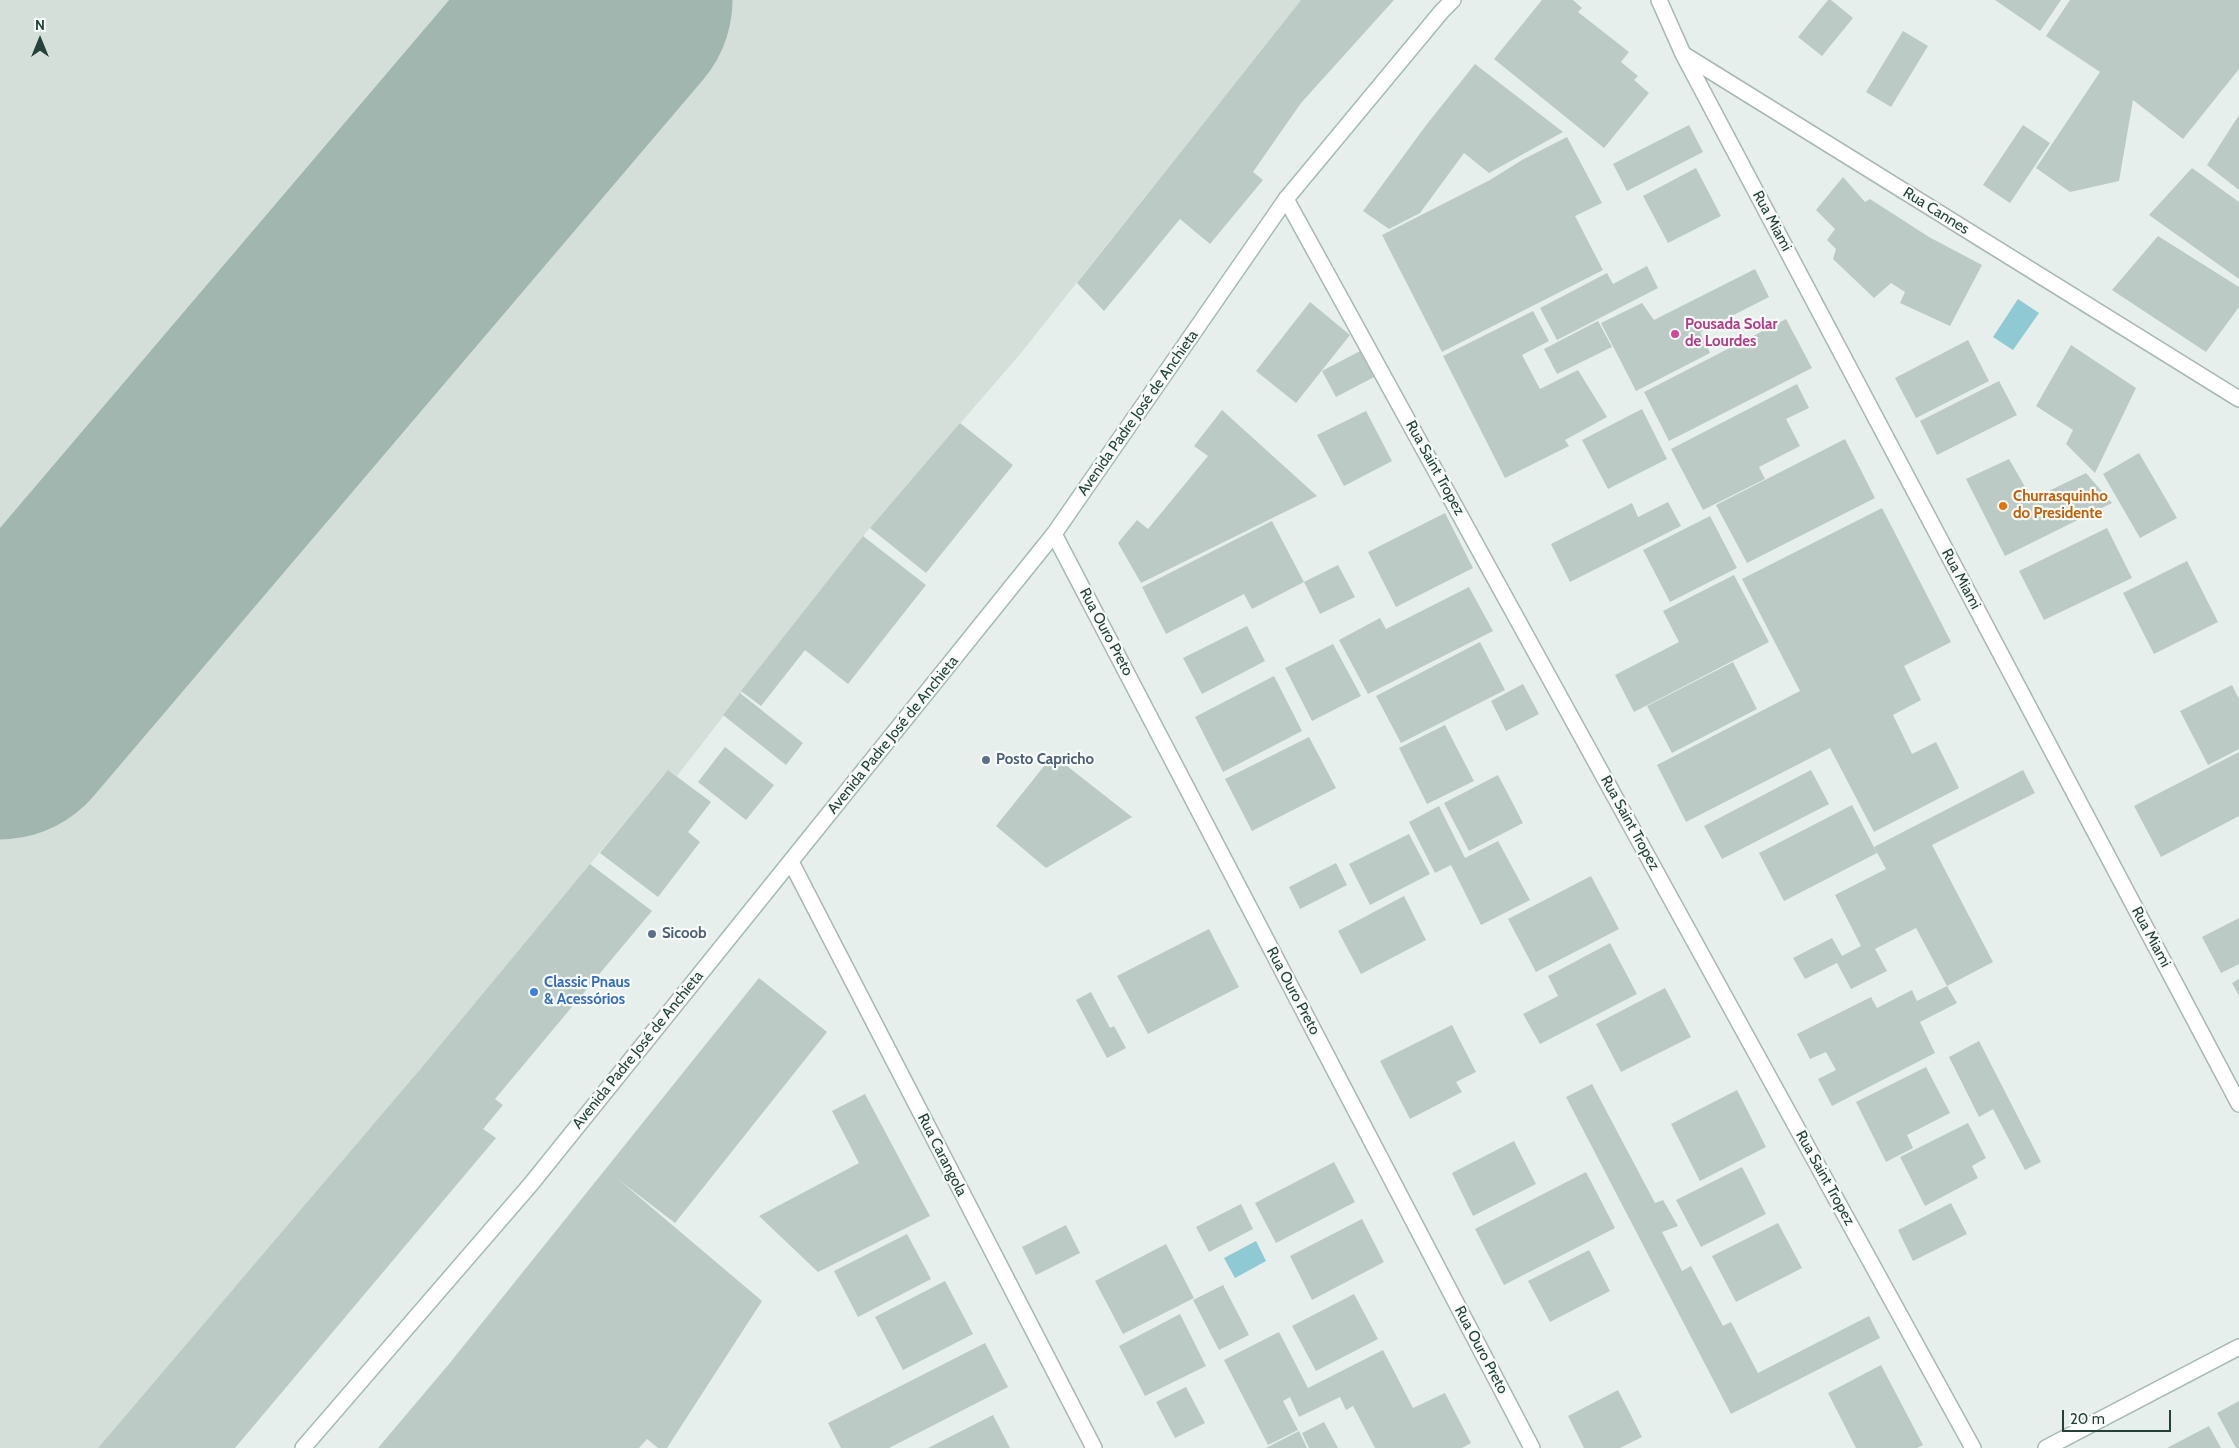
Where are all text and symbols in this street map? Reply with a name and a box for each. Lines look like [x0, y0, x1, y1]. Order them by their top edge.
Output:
north arrow [15, 15, 65, 65]
text: N [35, 16, 45, 34]
street label: Rua Cannes [1900, 184, 1972, 238]
street label: Rua Miami [1749, 188, 1795, 254]
place label: Pousada Solar de Lourdes [1685, 316, 1777, 351]
street label: Avenida Padre José de Anchieta [1074, 327, 1202, 499]
marker: Pousada Solar de Lourdes [1669, 328, 1681, 340]
street label: Rua Saint Tropez [1402, 417, 1468, 519]
place label: Churrasquinho do Presidente [2013, 488, 2108, 523]
marker: Churrasquinho do Presidente [1997, 500, 2009, 512]
street label: Rua Miami [1938, 546, 1984, 612]
street label: Rua Ouro Preto [1075, 585, 1137, 679]
street label: Avenida Padre José de Anchieta [824, 652, 962, 818]
place label: Posto Capricho [996, 751, 1094, 769]
marker: Posto Capricho [980, 754, 992, 766]
street label: Rua Saint Tropez [1597, 772, 1663, 874]
street label: Rua Miami [2128, 904, 2174, 970]
place label: Sicoob [662, 925, 707, 943]
marker: Sicoob [646, 928, 658, 940]
street label: Rua Ouro Preto [1262, 944, 1324, 1038]
street label: Avenida Padre José de Anchieta [569, 967, 707, 1133]
place label: Classic Pnaus & Acessórios [544, 974, 630, 1009]
marker: Classic Pnaus & Acessórios [528, 986, 540, 998]
street label: Rua Carangola [913, 1111, 971, 1199]
street label: Rua Saint Tropez [1792, 1127, 1858, 1229]
street label: Rua Ouro Preto [1450, 1303, 1512, 1397]
scale bar [2064, 1400, 2173, 1432]
text: 20 m [2070, 1410, 2105, 1428]

